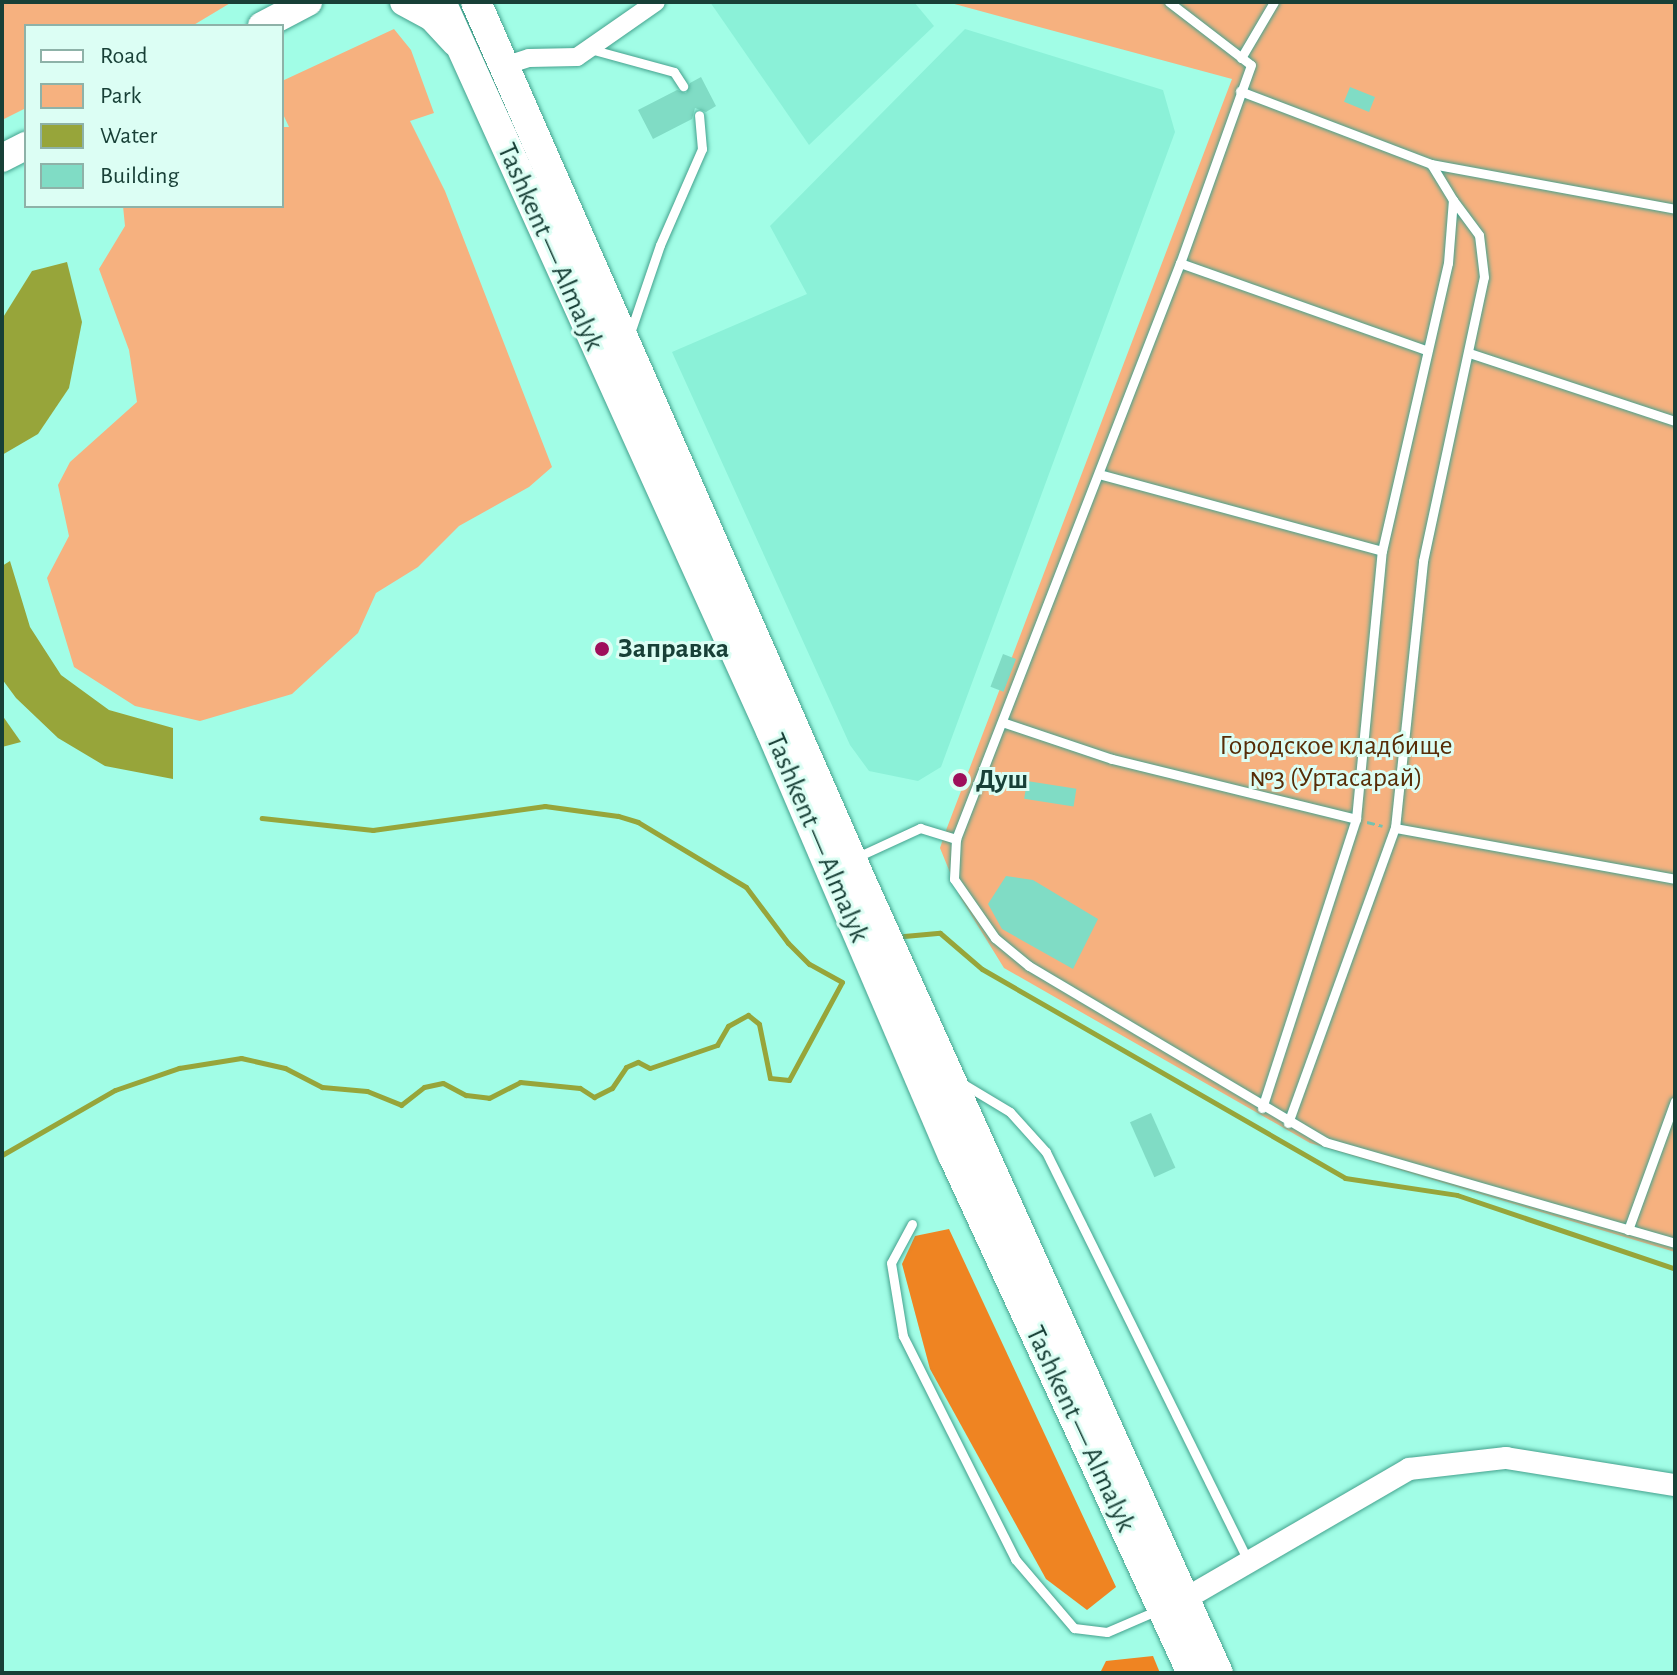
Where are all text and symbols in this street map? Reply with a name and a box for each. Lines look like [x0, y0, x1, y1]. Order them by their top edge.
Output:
legend [24, 24, 284, 208]
text: Road [100, 44, 148, 68]
text: Park [100, 84, 141, 108]
text: Water [100, 124, 157, 148]
street label: Tashkent — Almalyk [489, 138, 611, 356]
text: Building [100, 164, 179, 188]
place label: Заправка [618, 632, 729, 666]
marker: Заправка [593, 640, 611, 658]
street label: Tashkent — Almalyk [758, 729, 876, 947]
park label: Городское кладбище №3 (Уртасарай) [1219, 729, 1453, 795]
place label: Душ [976, 763, 1028, 797]
marker: Душ [951, 771, 969, 789]
street label: Tashkent — Almalyk [1018, 1321, 1142, 1537]

